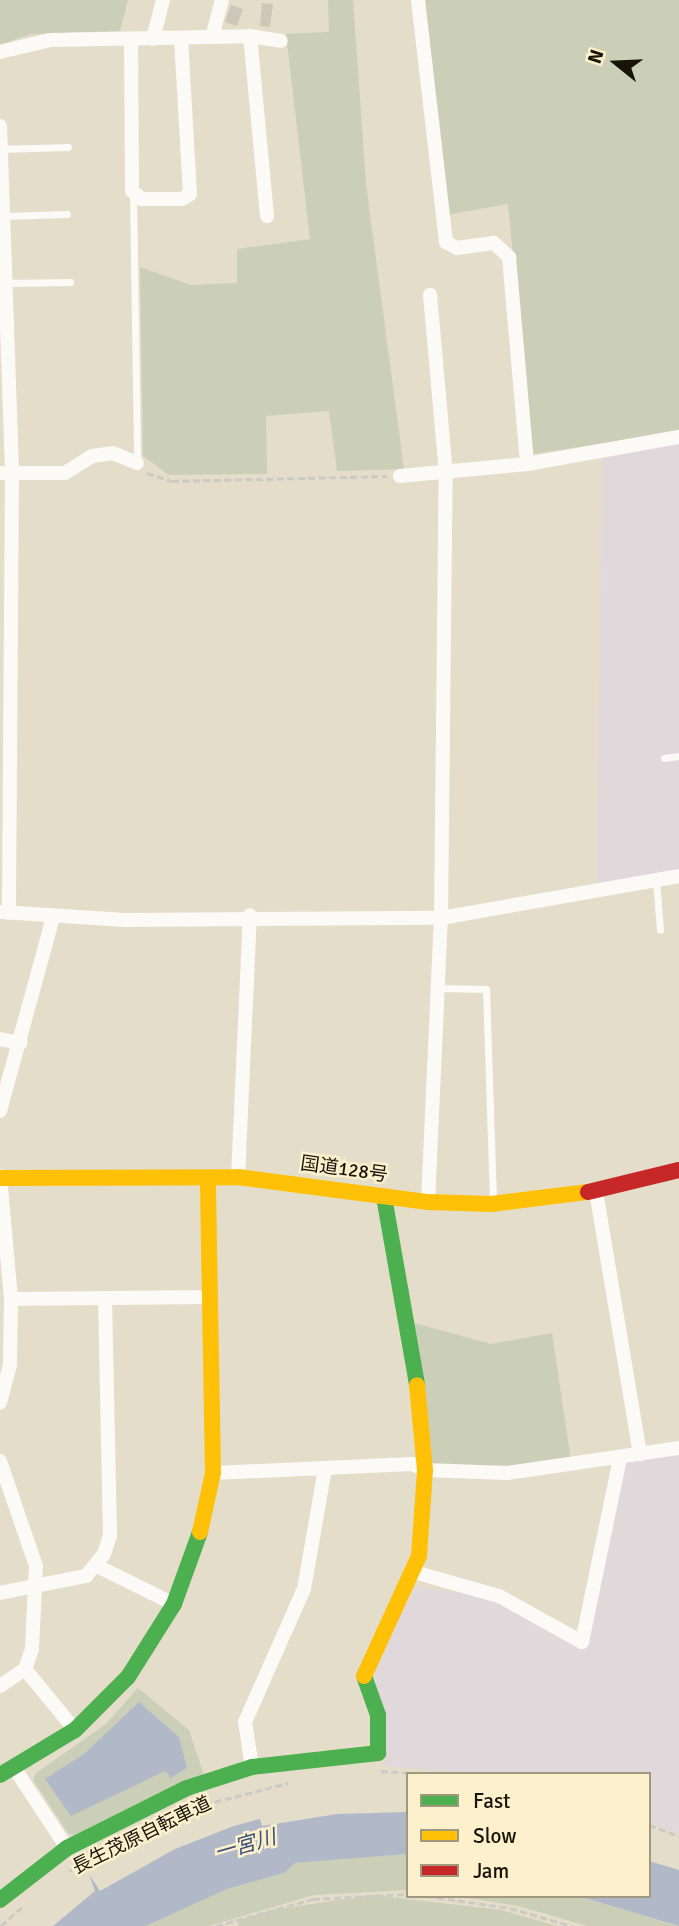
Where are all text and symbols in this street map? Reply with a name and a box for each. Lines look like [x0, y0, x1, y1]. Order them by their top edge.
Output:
north arrow [581, 28, 651, 98]
text: N [583, 47, 609, 67]
street label: 国道128号 [299, 1153, 389, 1187]
legend [406, 1772, 651, 1898]
text: Fast [473, 1788, 510, 1814]
street label: 長生茂原自転車道 [69, 1792, 215, 1880]
text: Slow [473, 1823, 517, 1849]
water label: 一宮川 [211, 1824, 279, 1866]
text: Jam [473, 1858, 509, 1884]

